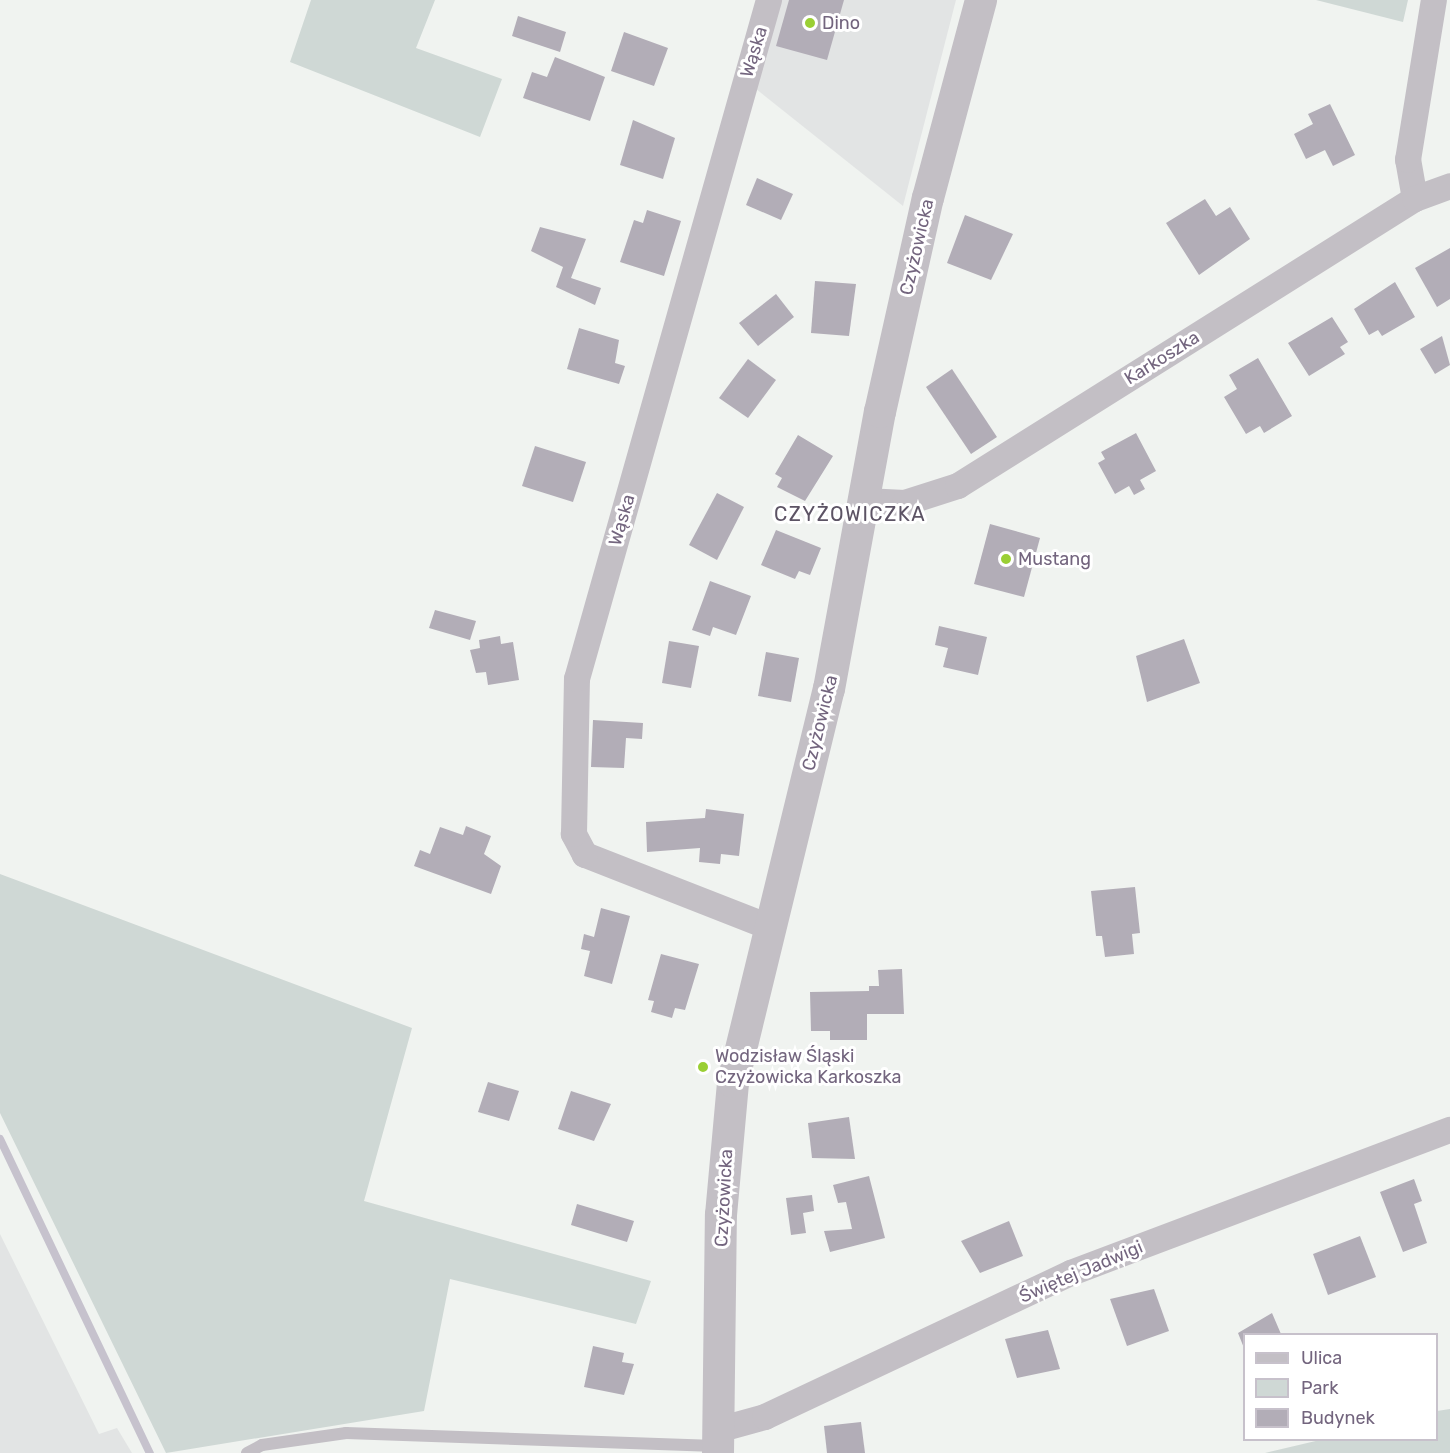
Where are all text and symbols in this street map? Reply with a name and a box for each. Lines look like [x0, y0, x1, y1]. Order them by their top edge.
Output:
place label: Dino [822, 12, 860, 34]
marker: Dino [803, 16, 817, 30]
street label: Wąska [736, 24, 772, 80]
street label: Czyżowicka [895, 197, 939, 297]
street label: Karkoszka [1121, 327, 1203, 389]
street label: Wąska [604, 492, 640, 548]
district label: CZYŻOWICZKA [774, 502, 926, 526]
place label: Mustang [1018, 548, 1091, 570]
marker: Mustang [999, 552, 1013, 566]
street label: Czyżowicka [798, 673, 842, 773]
place label: Wodzisław Śląski Czyżowicka Karkoszka [715, 1046, 901, 1088]
marker: Wodzisław Śląski Czyżowicka Karkoszka [696, 1060, 710, 1074]
street label: Czyżowicka [711, 1149, 737, 1247]
street label: Świętej Jadwigi [1016, 1236, 1146, 1308]
legend [1243, 1333, 1438, 1441]
text: Ulica [1301, 1347, 1342, 1369]
text: Park [1301, 1377, 1338, 1399]
text: Budynek [1301, 1407, 1375, 1429]

